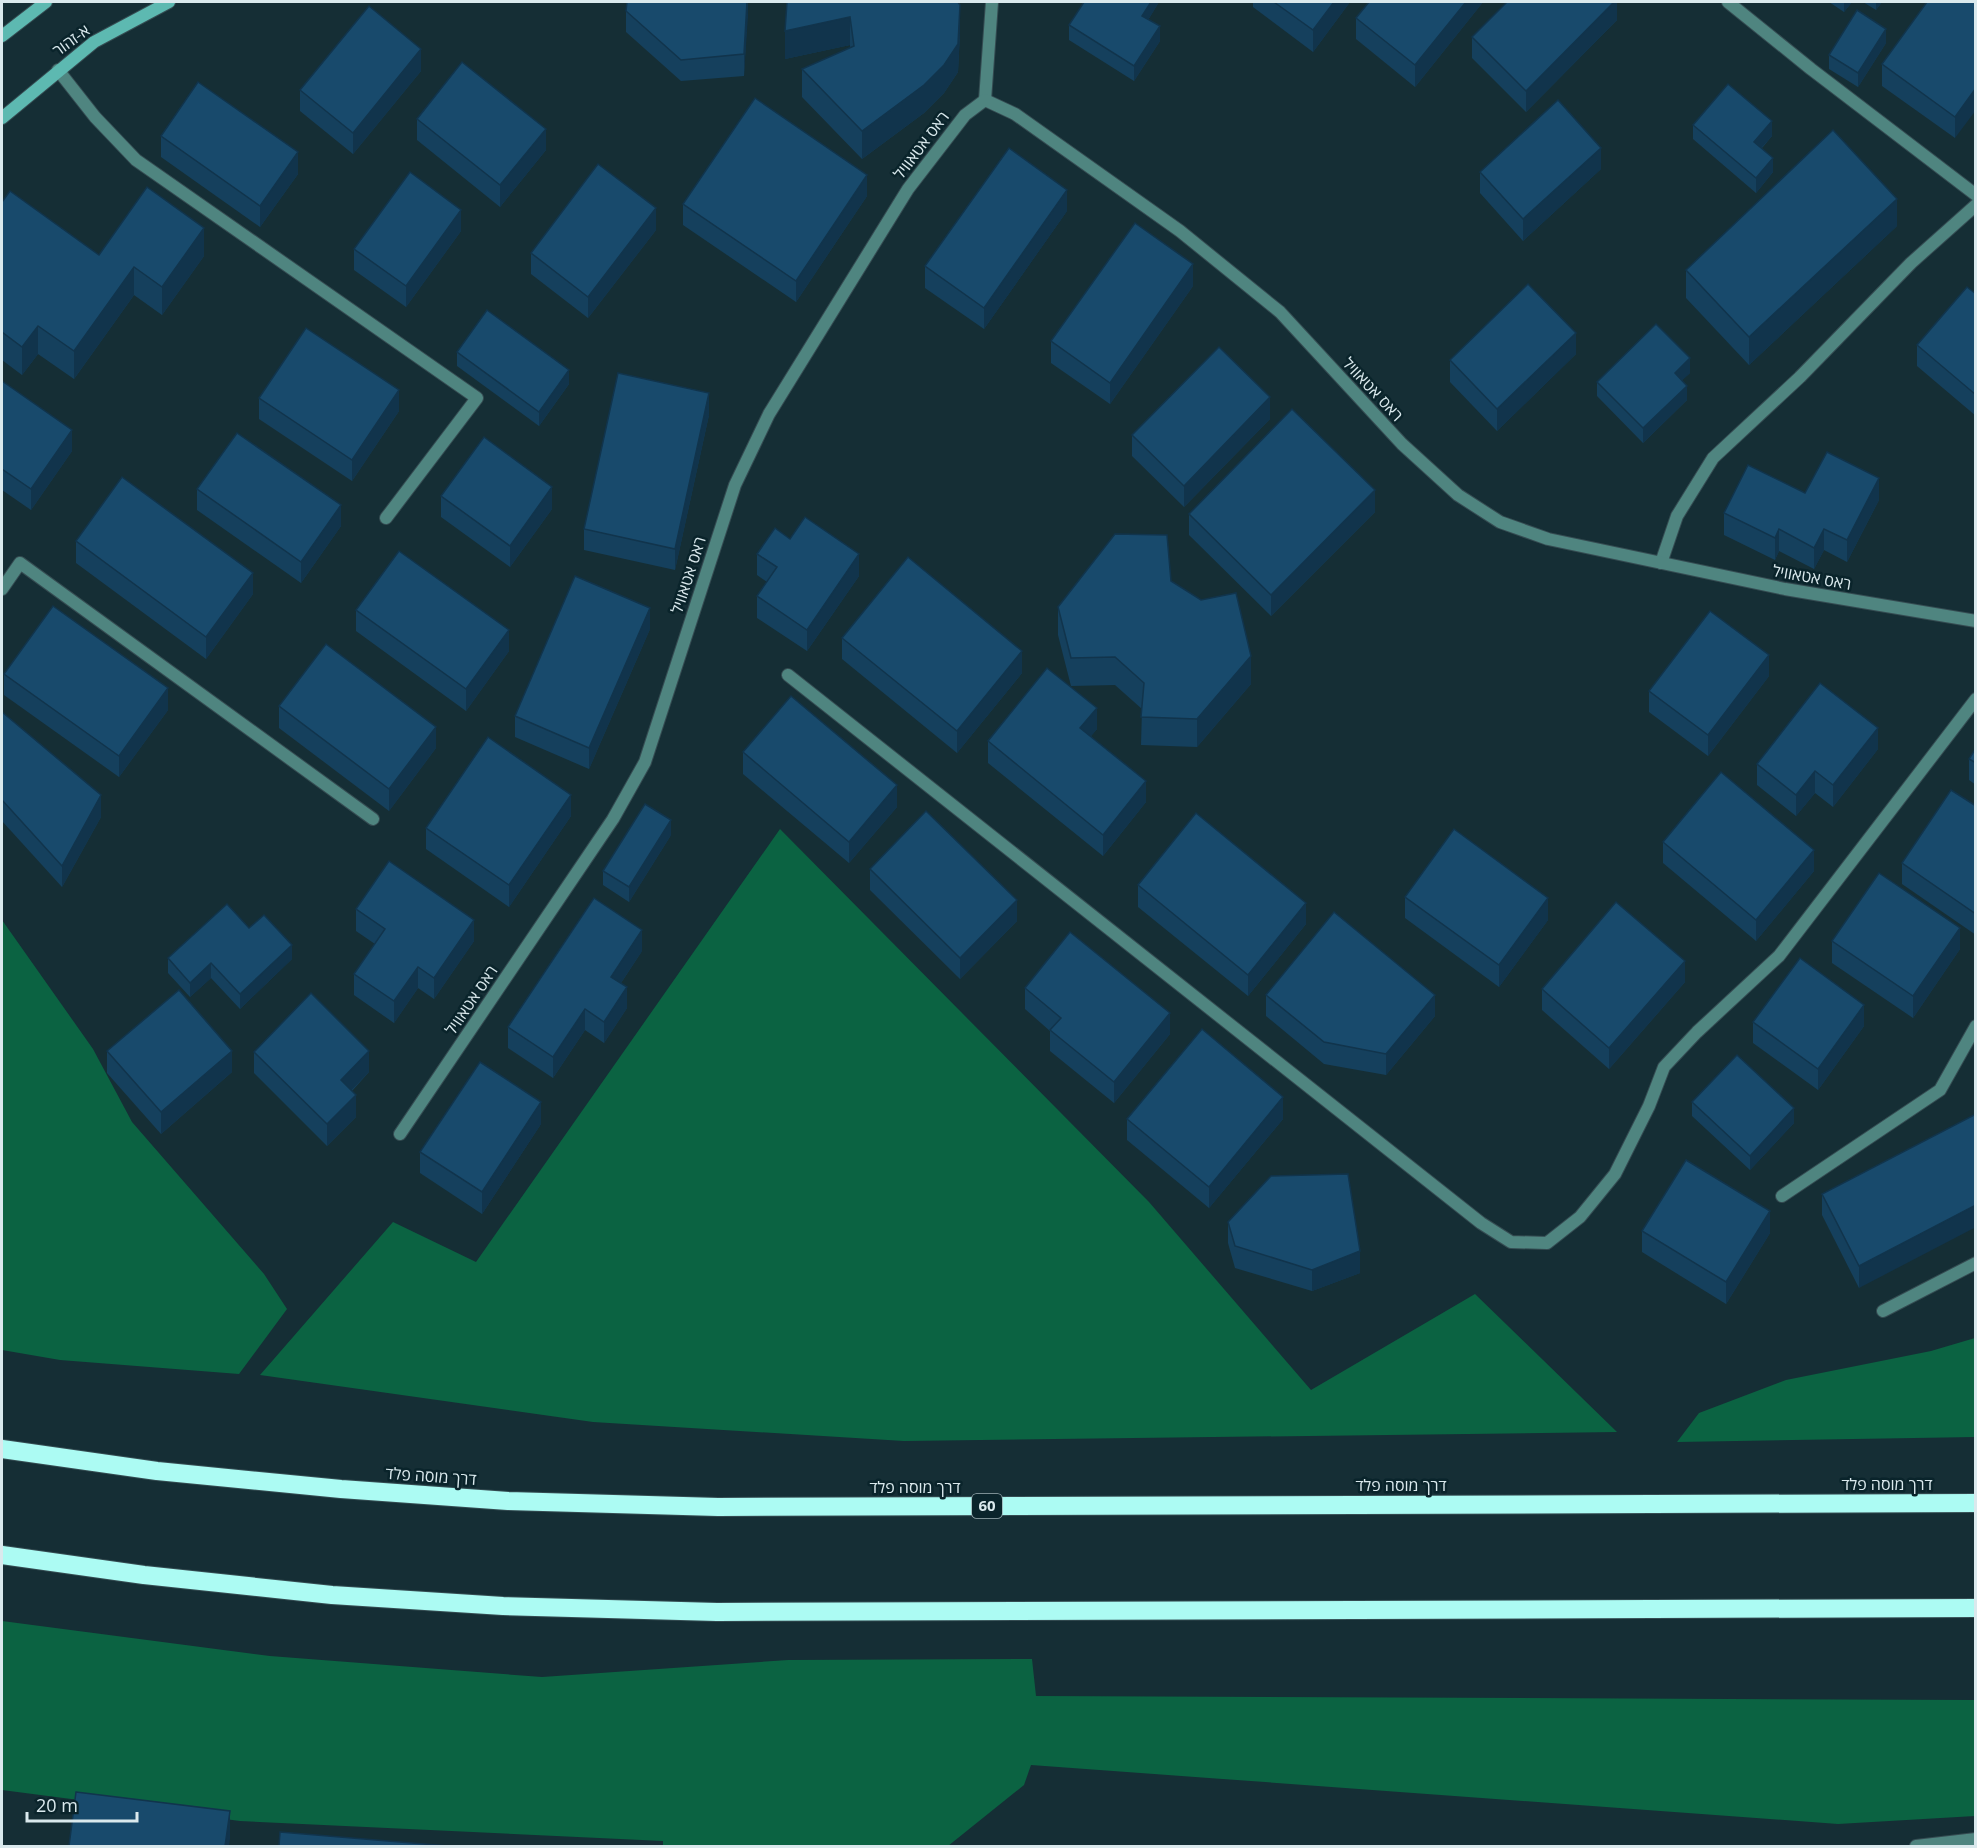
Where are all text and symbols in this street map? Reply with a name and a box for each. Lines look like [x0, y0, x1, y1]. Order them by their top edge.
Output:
street label: א-זהור [48, 19, 94, 61]
street label: ראס אטאוויל [888, 107, 954, 183]
street label: ראס אטאוויל [1338, 352, 1408, 426]
street label: ראס אטאוויל [665, 534, 711, 616]
street label: ראס אטאוויל [1771, 559, 1853, 595]
street label: ראס אטאוויל [440, 961, 502, 1039]
street label: דרך מוסה פלד [385, 1462, 477, 1490]
street label: דרך מוסה פלד [1841, 1473, 1933, 1495]
street label: דרך מוסה פלד [1355, 1474, 1447, 1496]
street label: דרך מוסה פלד [869, 1476, 961, 1498]
road number: 60 [972, 1494, 1002, 1518]
scale bar [27, 1785, 136, 1823]
text: 20 m [36, 1793, 78, 1817]

